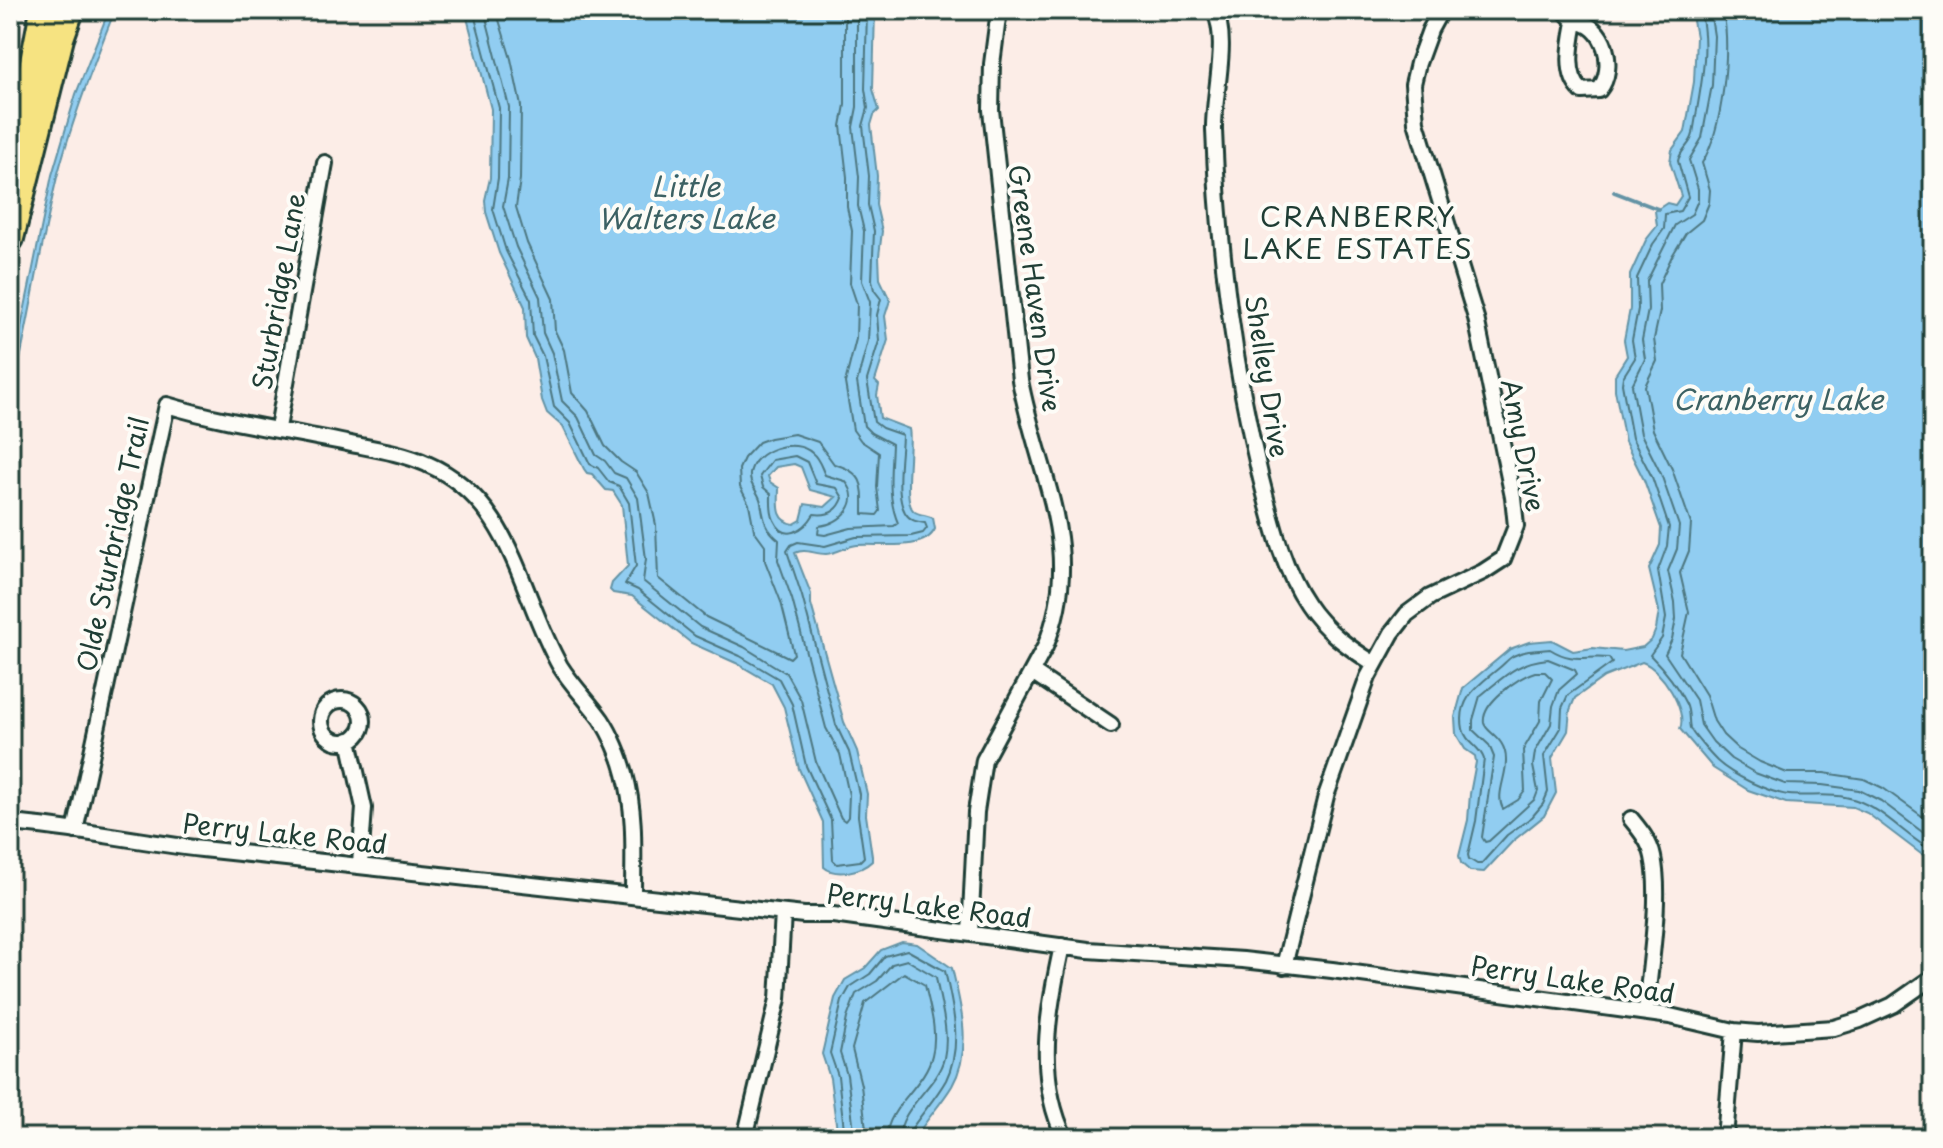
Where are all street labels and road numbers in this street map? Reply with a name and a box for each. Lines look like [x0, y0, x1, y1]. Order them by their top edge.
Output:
street label: Greene Haven Drive [999, 162, 1073, 414]
street label: Sturbridge Lane [241, 189, 315, 393]
street label: Shelley Drive [1236, 292, 1300, 460]
street label: Amy Drive [1492, 375, 1556, 515]
street label: Olde Sturbridge Trail [66, 413, 158, 675]
street label: Perry Lake Road [181, 803, 389, 863]
street label: Perry Lake Road [825, 873, 1033, 937]
street label: Perry Lake Road [1469, 945, 1677, 1013]

